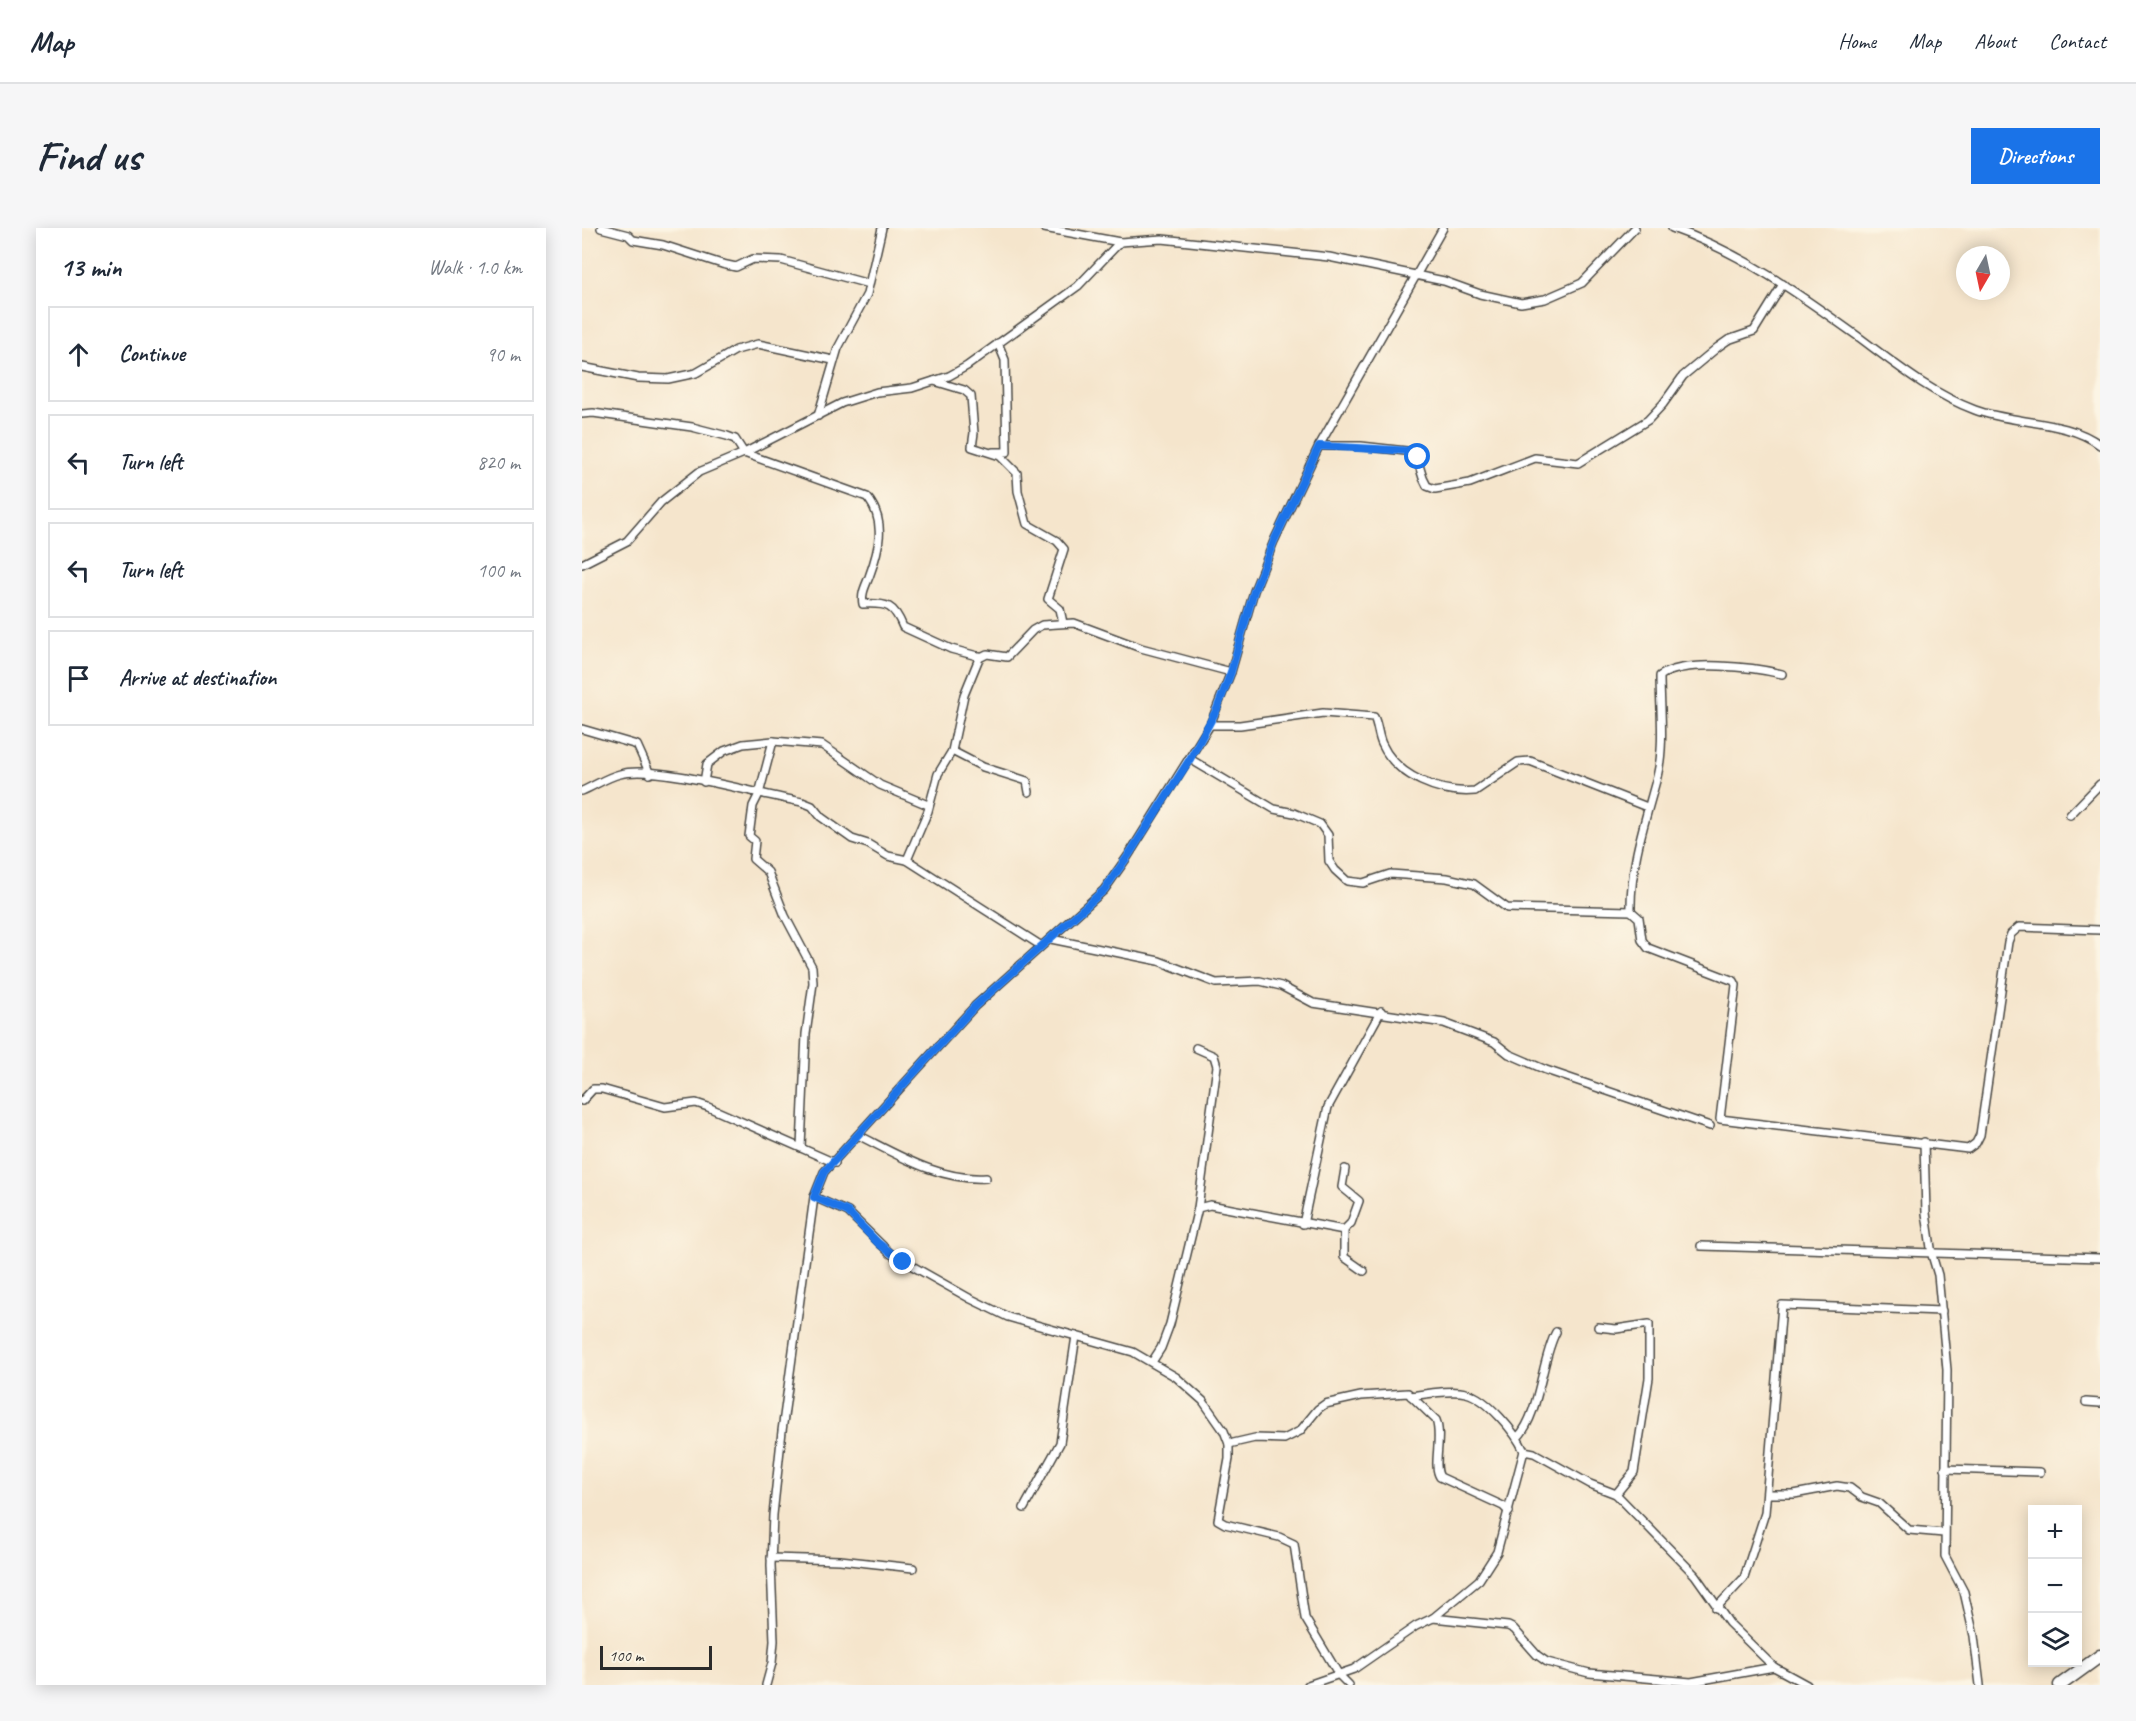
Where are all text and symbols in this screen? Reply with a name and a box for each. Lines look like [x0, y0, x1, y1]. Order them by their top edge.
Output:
text: Map [30, 24, 73, 59]
text: Home [1838, 28, 1876, 54]
text: Map [1909, 28, 1941, 54]
text: About [1974, 28, 2016, 54]
text: Contact [2049, 28, 2106, 54]
button: Directions [1971, 128, 2100, 184]
text: Find us [36, 130, 141, 183]
north arrow [1956, 246, 2010, 300]
text: 13 min [60, 251, 122, 284]
text: Walk · 1.0 km [428, 255, 522, 280]
icon: ahead [62, 338, 95, 371]
text: Continue [119, 340, 185, 368]
text: 90 m [486, 342, 520, 367]
route start [1404, 443, 1430, 469]
icon: left [62, 446, 95, 479]
text: Turn left [119, 448, 183, 476]
text: 820 m [477, 450, 520, 475]
icon: left [62, 554, 95, 587]
text: Turn left [119, 556, 183, 584]
text: 100 m [477, 558, 520, 583]
icon: arrive [62, 662, 95, 695]
text: Arrive at destination [119, 664, 276, 692]
route end [889, 1248, 915, 1274]
map controls [2028, 1505, 2082, 1667]
button: + [2028, 1505, 2082, 1559]
button: − [2028, 1559, 2082, 1613]
button: layers [2028, 1613, 2082, 1667]
scale bar [600, 1643, 712, 1670]
text: 100 m [609, 1646, 643, 1666]

